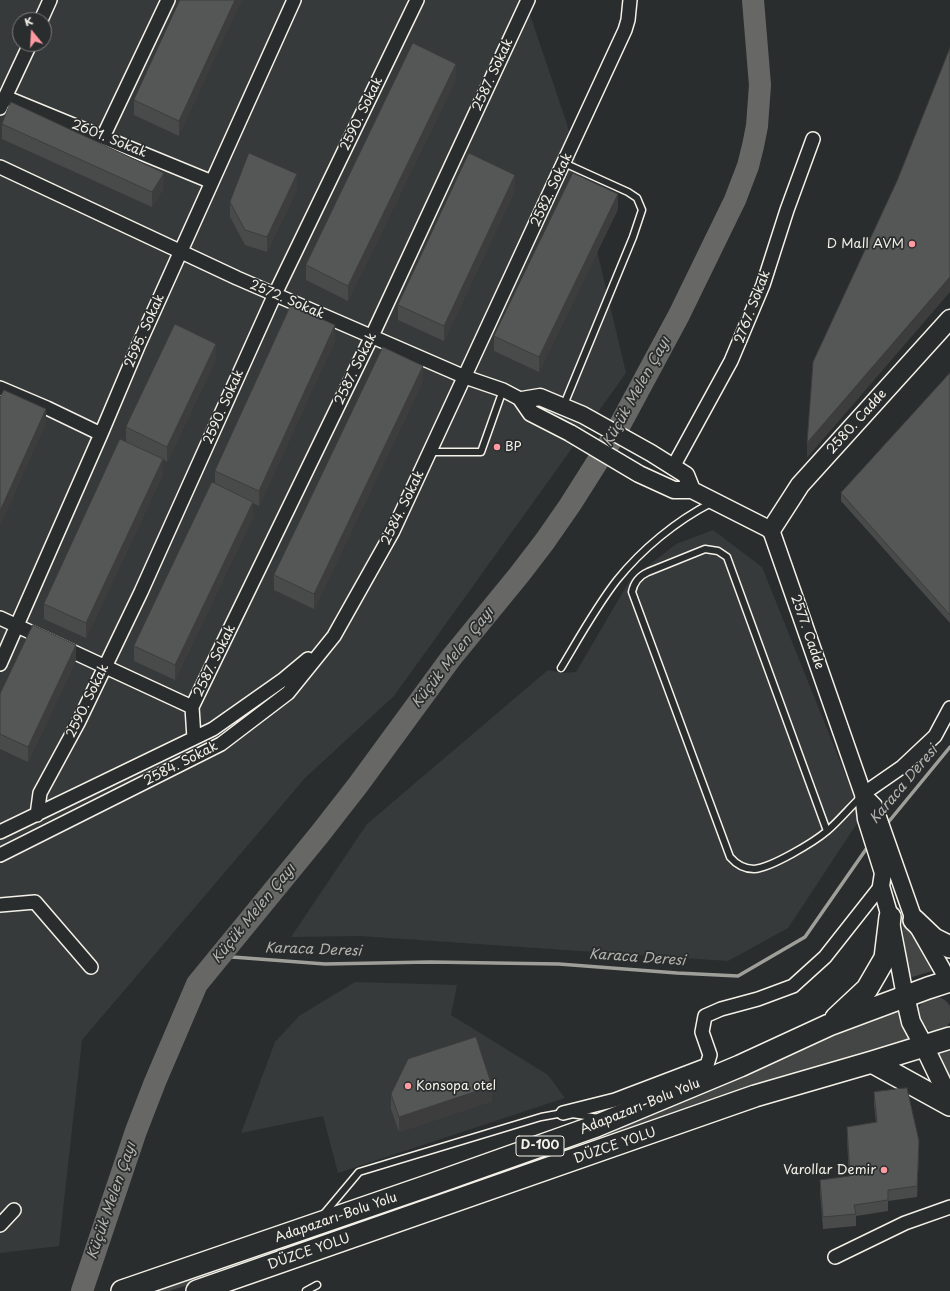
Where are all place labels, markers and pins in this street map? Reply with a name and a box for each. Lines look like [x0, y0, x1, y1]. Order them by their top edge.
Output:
place label: D Mall AVM [827, 236, 904, 252]
marker: D Mall AVM [907, 239, 917, 249]
place label: BP [505, 439, 522, 455]
marker: BP [492, 442, 502, 452]
place label: Konsopa otel [416, 1078, 496, 1094]
marker: Konsopa otel [403, 1081, 413, 1091]
place label: Varollar Demir [783, 1162, 876, 1178]
marker: Varollar Demir [879, 1165, 889, 1175]

